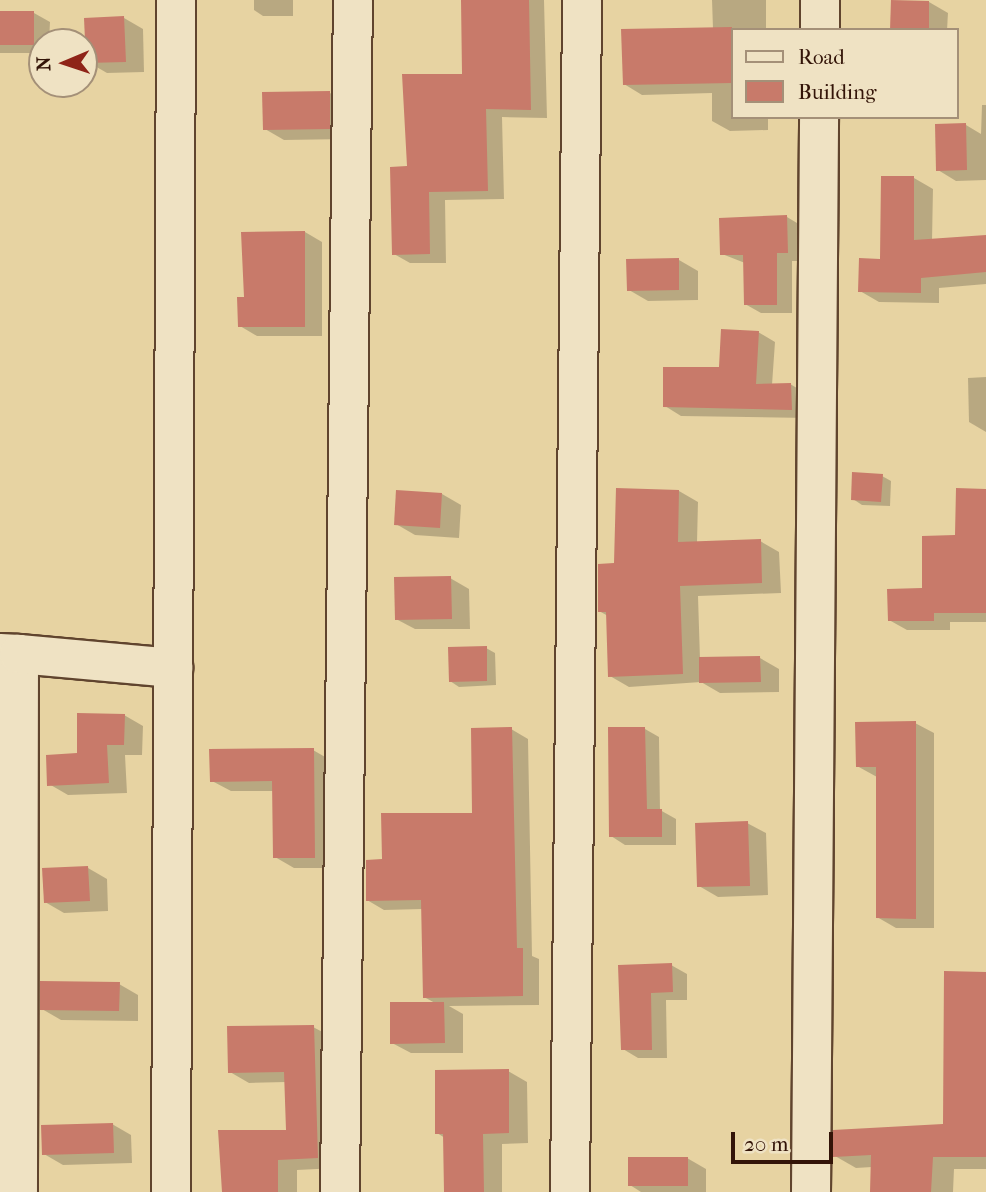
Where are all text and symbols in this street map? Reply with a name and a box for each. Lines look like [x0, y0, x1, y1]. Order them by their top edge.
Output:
north arrow [28, 28, 98, 98]
legend [730, 28, 958, 119]
text: Road [798, 45, 845, 69]
text: N [33, 56, 55, 71]
text: Building [798, 80, 876, 104]
scale bar [734, 1118, 836, 1162]
text: 20 m [744, 1132, 788, 1156]

